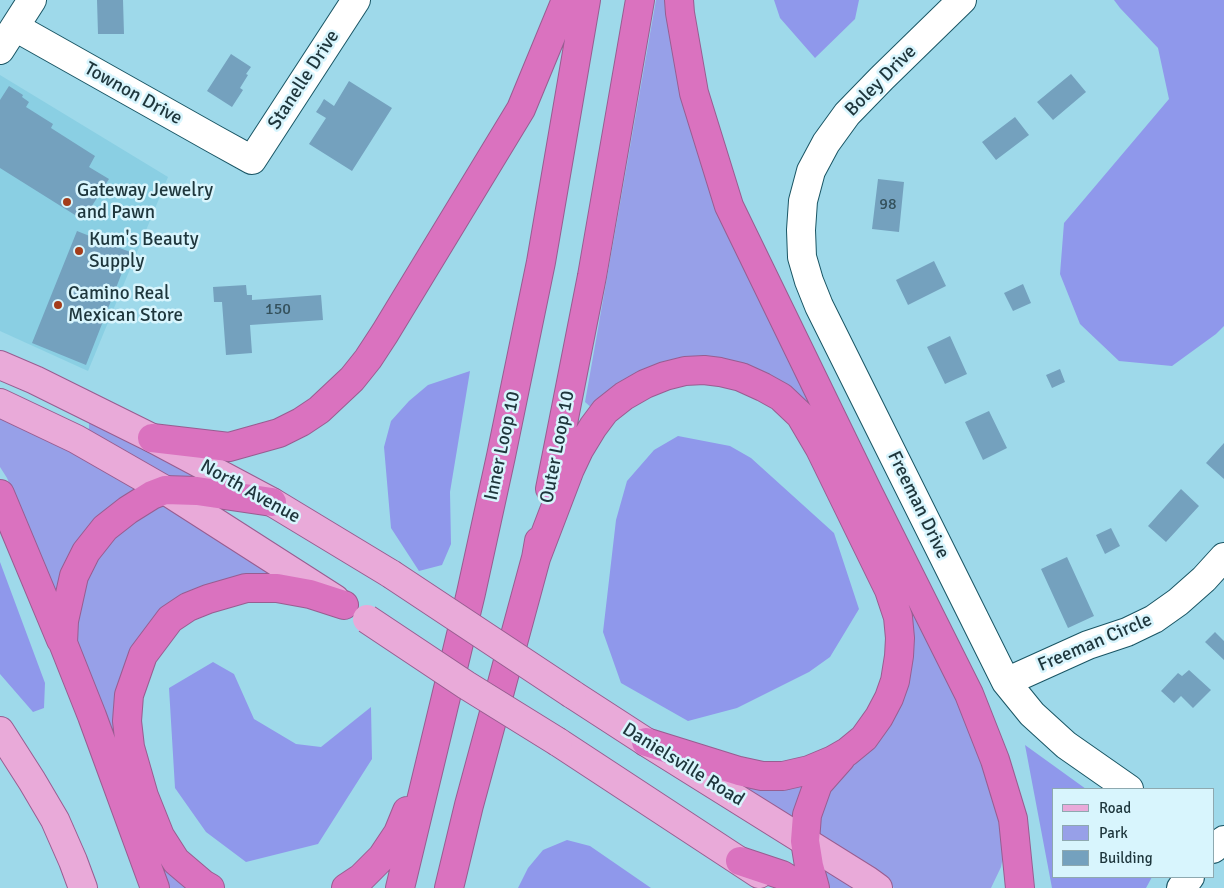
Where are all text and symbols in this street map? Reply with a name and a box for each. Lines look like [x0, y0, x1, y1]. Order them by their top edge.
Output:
street label: Stanelle Drive [263, 26, 345, 134]
street label: Boley Drive [841, 41, 921, 121]
street label: Townon Drive [80, 58, 186, 130]
place label: Gateway Jewelry and Pawn [77, 180, 213, 224]
house number: 98 [879, 195, 897, 215]
marker: Gateway Jewelry and Pawn [61, 196, 73, 208]
place label: Kum's Beauty Supply [89, 229, 199, 273]
marker: Kum's Beauty Supply [73, 245, 85, 257]
place label: Camino Real Mexican Store [68, 283, 183, 327]
marker: Camino Real Mexican Store [52, 299, 64, 311]
house number: 150 [265, 300, 291, 320]
street label: Inner Loop 10 [480, 389, 526, 503]
street label: Outer Loop 10 [536, 389, 580, 505]
street label: Freeman Drive [882, 447, 954, 563]
street label: North Avenue [196, 455, 304, 529]
street label: Freeman Circle [1035, 609, 1155, 677]
street label: Danielsville Road [618, 718, 748, 812]
legend [1052, 788, 1214, 878]
text: Road [1099, 799, 1131, 817]
text: Park [1099, 824, 1128, 842]
text: Building [1099, 849, 1153, 867]

